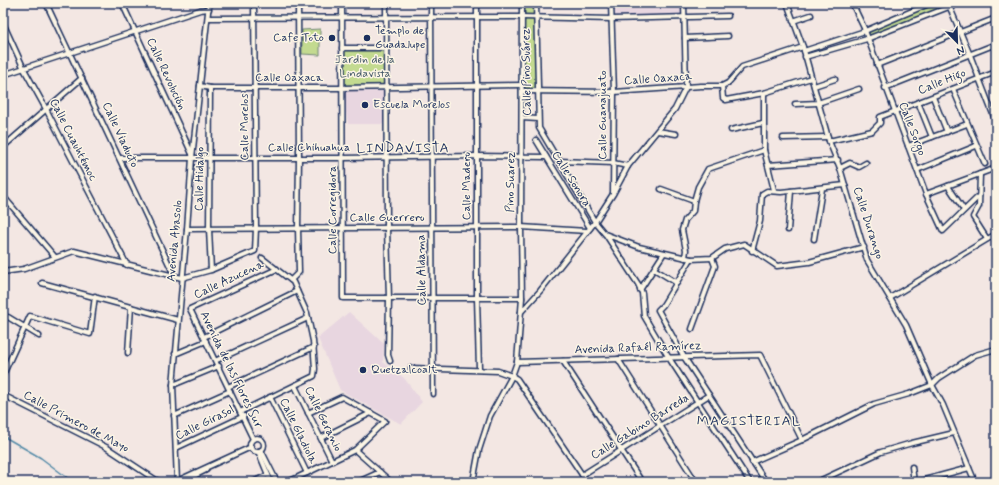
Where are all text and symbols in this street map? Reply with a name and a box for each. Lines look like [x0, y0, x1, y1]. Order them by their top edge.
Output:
north arrow [937, 22, 977, 62]
place label: Templo de Guadalupe [375, 23, 426, 53]
street label: Calle Pino Suárez [518, 28, 536, 116]
place label: Cafe Toto [273, 30, 324, 46]
marker: Cafe Toto [327, 33, 337, 43]
marker: Templo de Guadalupe [362, 33, 372, 43]
street label: Calle Revolución [142, 35, 190, 113]
text: N [954, 42, 967, 58]
park label: Jardin de la Lindavista [335, 52, 395, 82]
street label: Calle Higo [916, 65, 969, 100]
street label: Calle Oaxaca [624, 69, 693, 89]
street label: Calle Oaxaca [255, 70, 324, 86]
street label: Calle Guanajuato [595, 70, 611, 160]
street label: Calle Morelos [237, 93, 253, 160]
street label: Calle Cuauhtémoc [45, 96, 101, 184]
place label: Escuela Morelos [373, 97, 451, 113]
street label: Calle Viaducto [98, 100, 142, 170]
marker: Escuela Morelos [360, 100, 370, 110]
street label: Calle Sorgo [894, 100, 930, 158]
district label: LINDAVISTA [356, 139, 450, 157]
street label: Calle Chihuahua [268, 140, 350, 156]
street label: Calle Hidalgo [191, 147, 209, 211]
street label: Calle Sonora [548, 148, 595, 210]
street label: Calle Madero [459, 151, 475, 220]
street label: Pino Suarez [502, 151, 520, 213]
street label: Calle Corregidora [325, 166, 341, 254]
street label: Calle Durango [849, 185, 887, 261]
street label: Avenida Abasolo [163, 199, 187, 283]
street label: Calle Guerrero [349, 210, 425, 226]
street label: Calle Aldama [413, 234, 431, 306]
street label: Calle Azucena [191, 256, 267, 303]
street label: Avenida de las Flores Sur [196, 309, 267, 432]
street label: Avenida Rafaél Ramírez [574, 338, 702, 358]
place label: Quetzalcoalt [371, 362, 437, 378]
marker: Quetzalcoalt [358, 365, 368, 375]
street label: Calle Geranio [300, 384, 346, 455]
street label: Calle Primero de Mayo [20, 387, 132, 457]
street label: Calle Gabino Barreda [588, 390, 692, 464]
street label: Calle Gladiola [275, 396, 321, 467]
street label: Calle Girasol [173, 402, 237, 444]
district label: MAGISTERIAL [697, 412, 801, 430]

